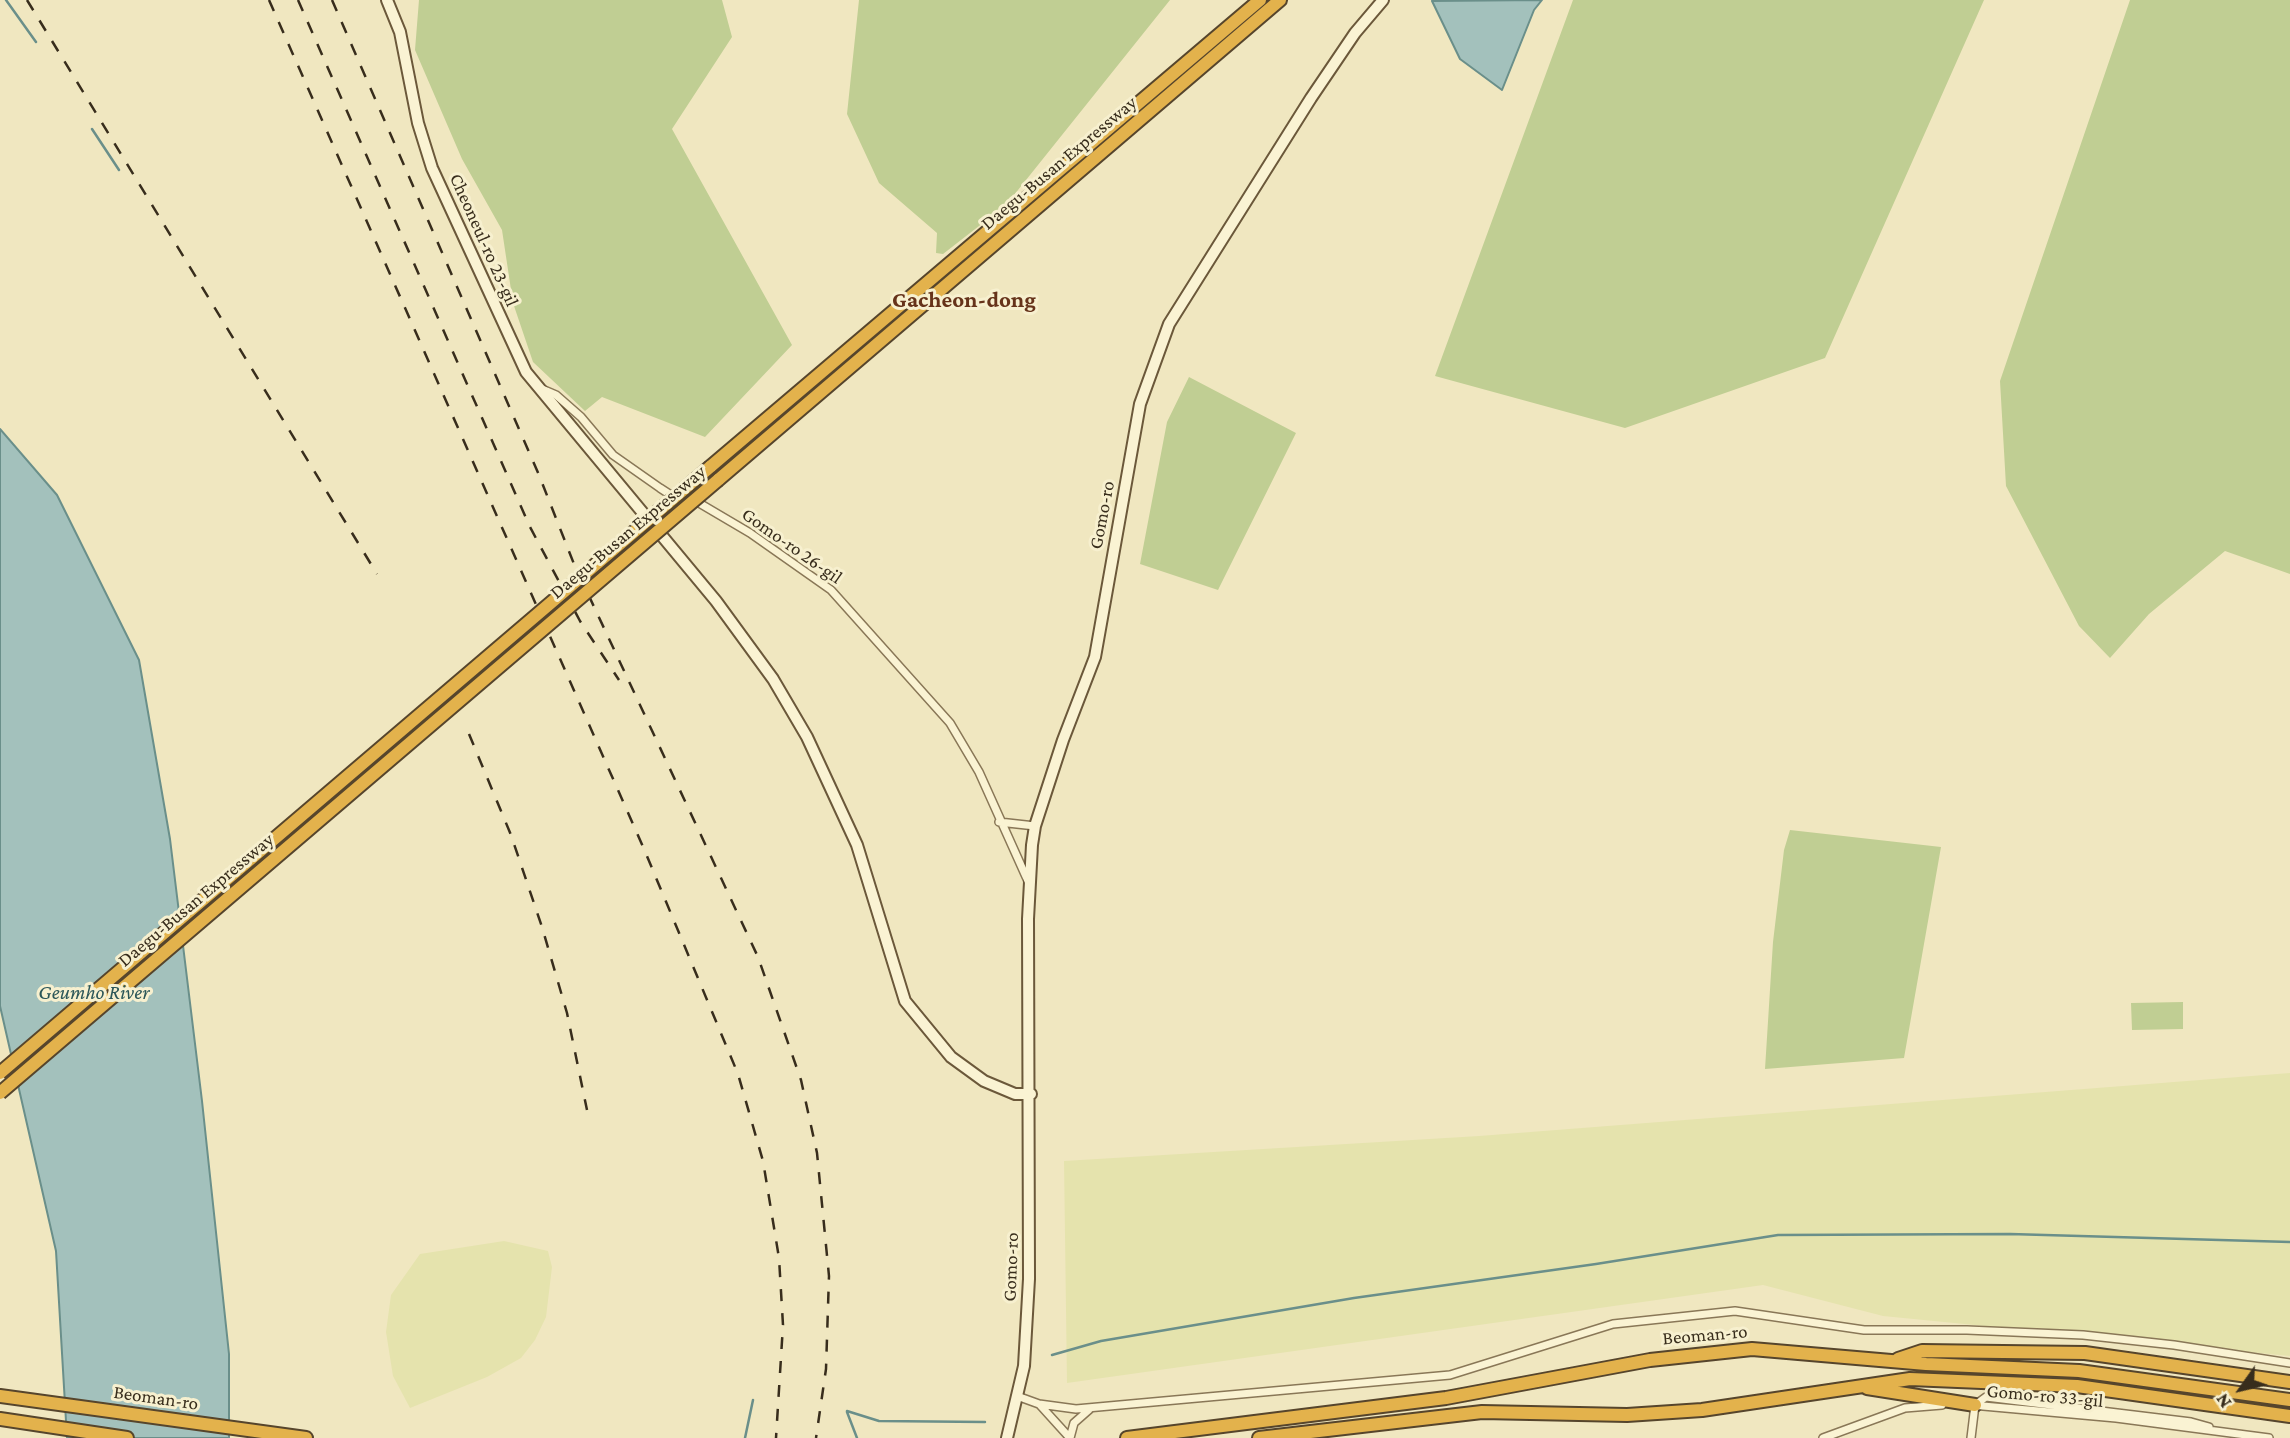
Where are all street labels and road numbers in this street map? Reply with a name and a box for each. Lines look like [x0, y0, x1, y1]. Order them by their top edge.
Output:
street label: Daegu-Busan Expressway [977, 91, 1141, 235]
street label: Cheoneul-ro 23-gil [444, 170, 524, 310]
street label: Daegu-Busan Expressway [546, 460, 710, 604]
street label: Gomo-ro [1084, 479, 1120, 551]
street label: Gomo-ro 26-gil [737, 503, 847, 589]
street label: Daegu-Busan Expressway [114, 828, 278, 972]
street label: Gomo-ro [998, 1232, 1024, 1302]
street label: Beoman-ro [1662, 1320, 1748, 1350]
street label: Gomo-ro 33-gil [1986, 1380, 2104, 1412]
street label: Beoman-ro [112, 1381, 200, 1415]

